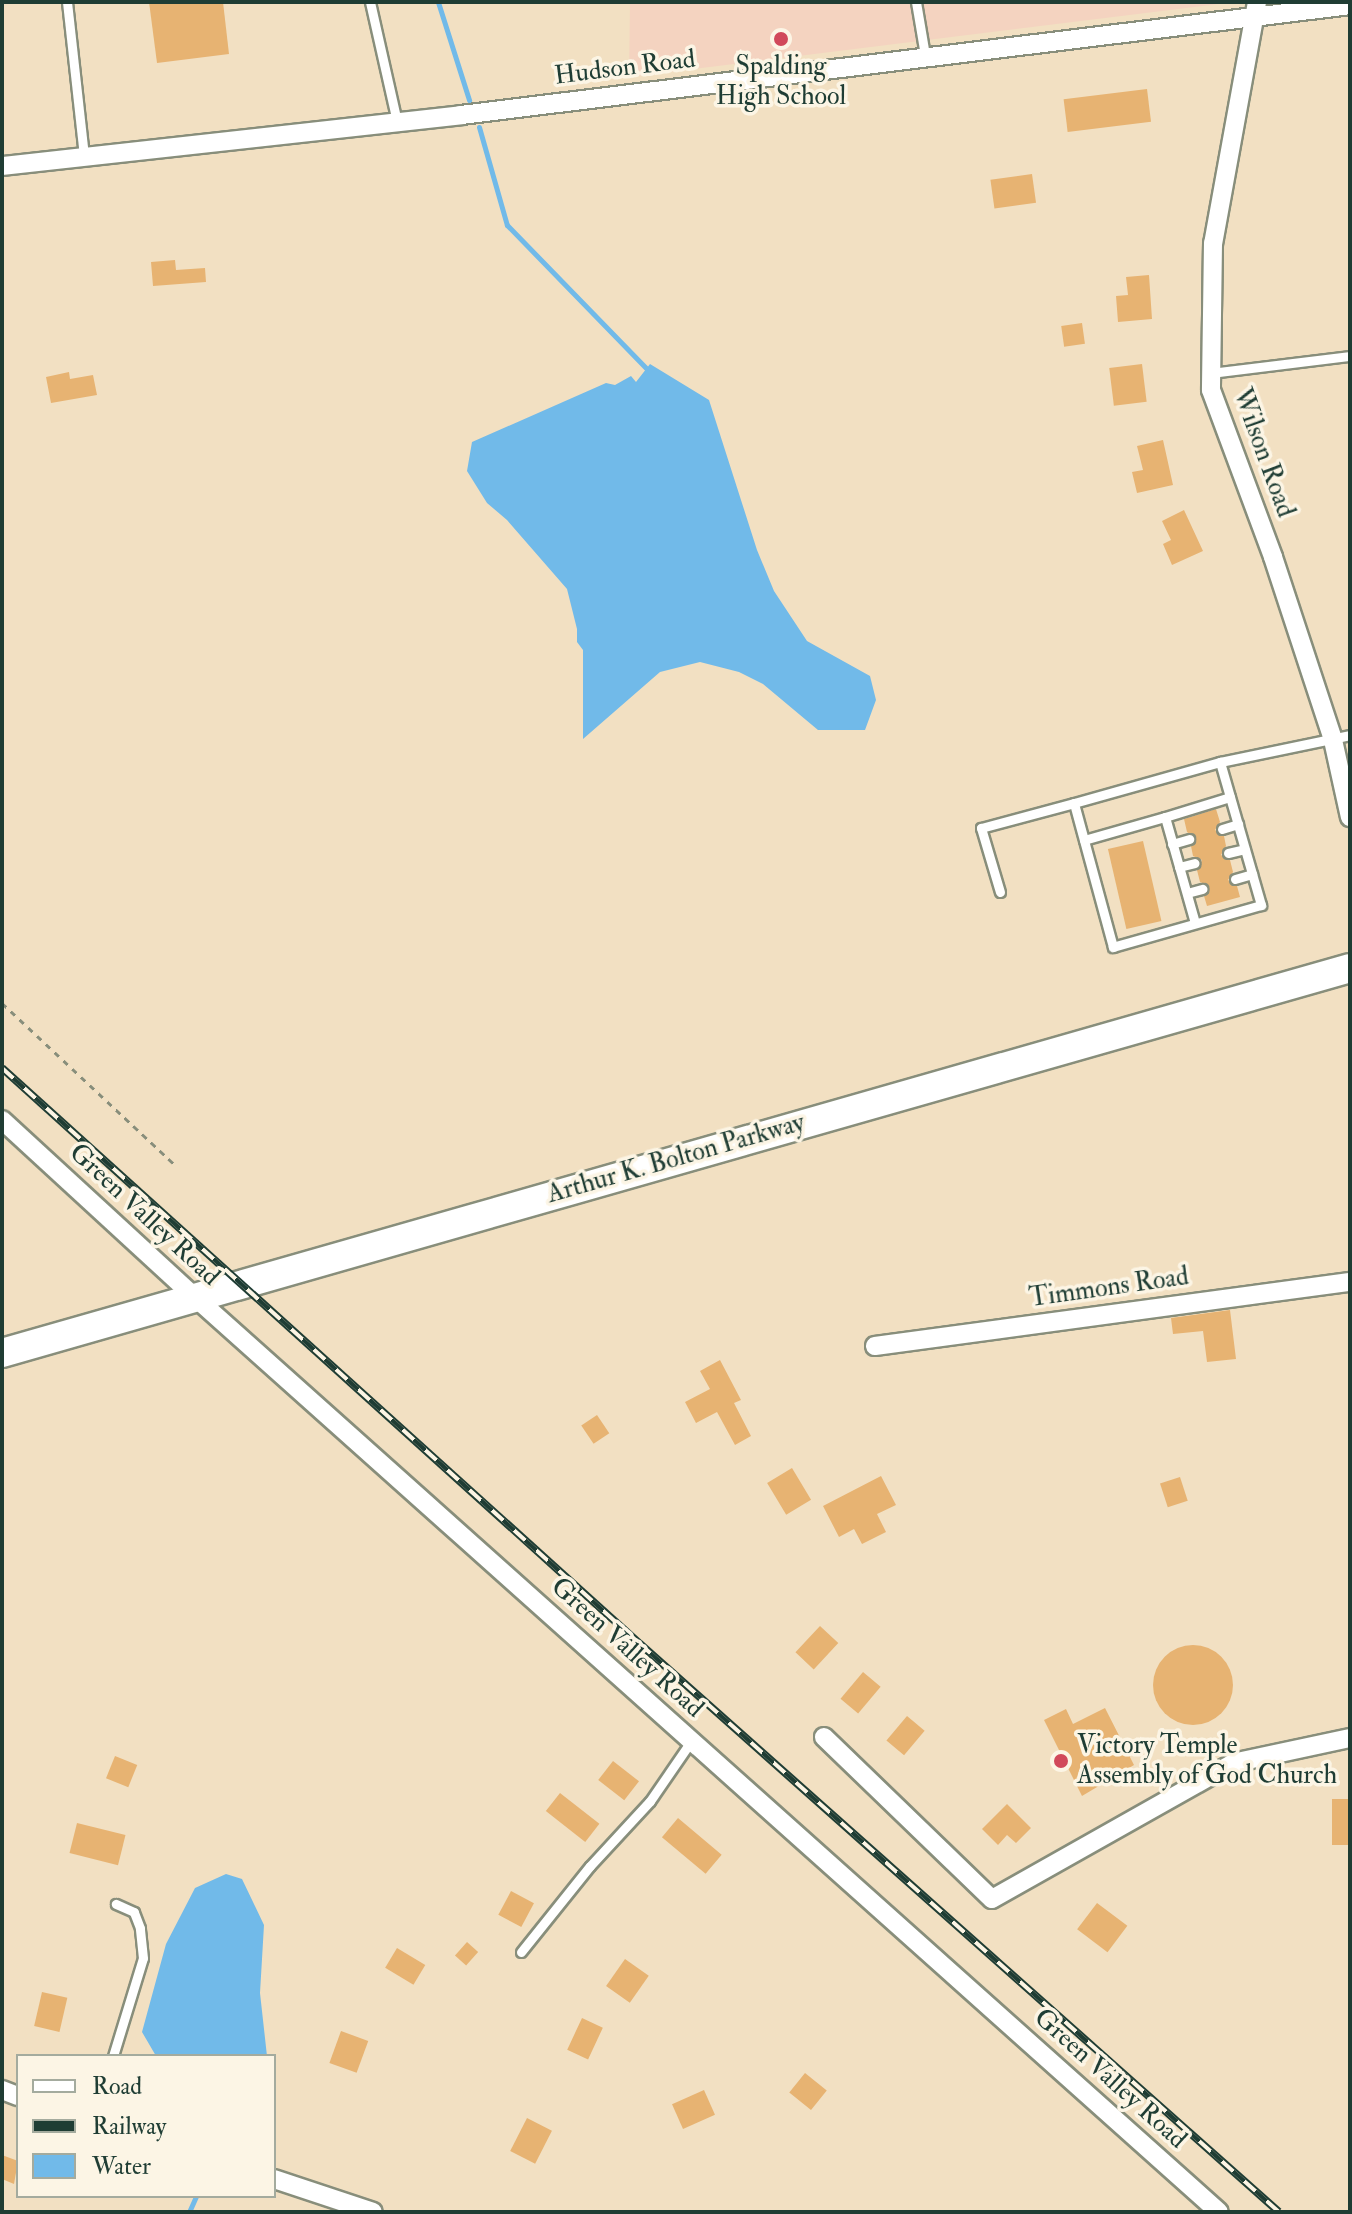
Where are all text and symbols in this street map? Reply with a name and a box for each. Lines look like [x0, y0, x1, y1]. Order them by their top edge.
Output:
marker: Spalding High School [772, 30, 790, 48]
street label: Hudson Road [553, 44, 697, 92]
place label: Spalding High School [716, 51, 846, 112]
street label: Wilson Road [1225, 384, 1301, 522]
street label: Arthur K. Bolton Parkway [544, 1107, 808, 1211]
street label: Green Valley Road [62, 1137, 226, 1293]
street label: Timmons Road [1027, 1261, 1191, 1315]
street label: Green Valley Road [544, 1571, 710, 1725]
place label: Victory Temple Assembly of God Church [1077, 1730, 1337, 1792]
marker: Victory Temple Assembly of God Church [1052, 1752, 1070, 1770]
street label: Green Valley Road [1027, 2002, 1193, 2156]
legend [16, 2054, 276, 2198]
text: Road [92, 2071, 142, 2102]
text: Railway [92, 2111, 166, 2142]
text: Water [92, 2151, 151, 2182]

